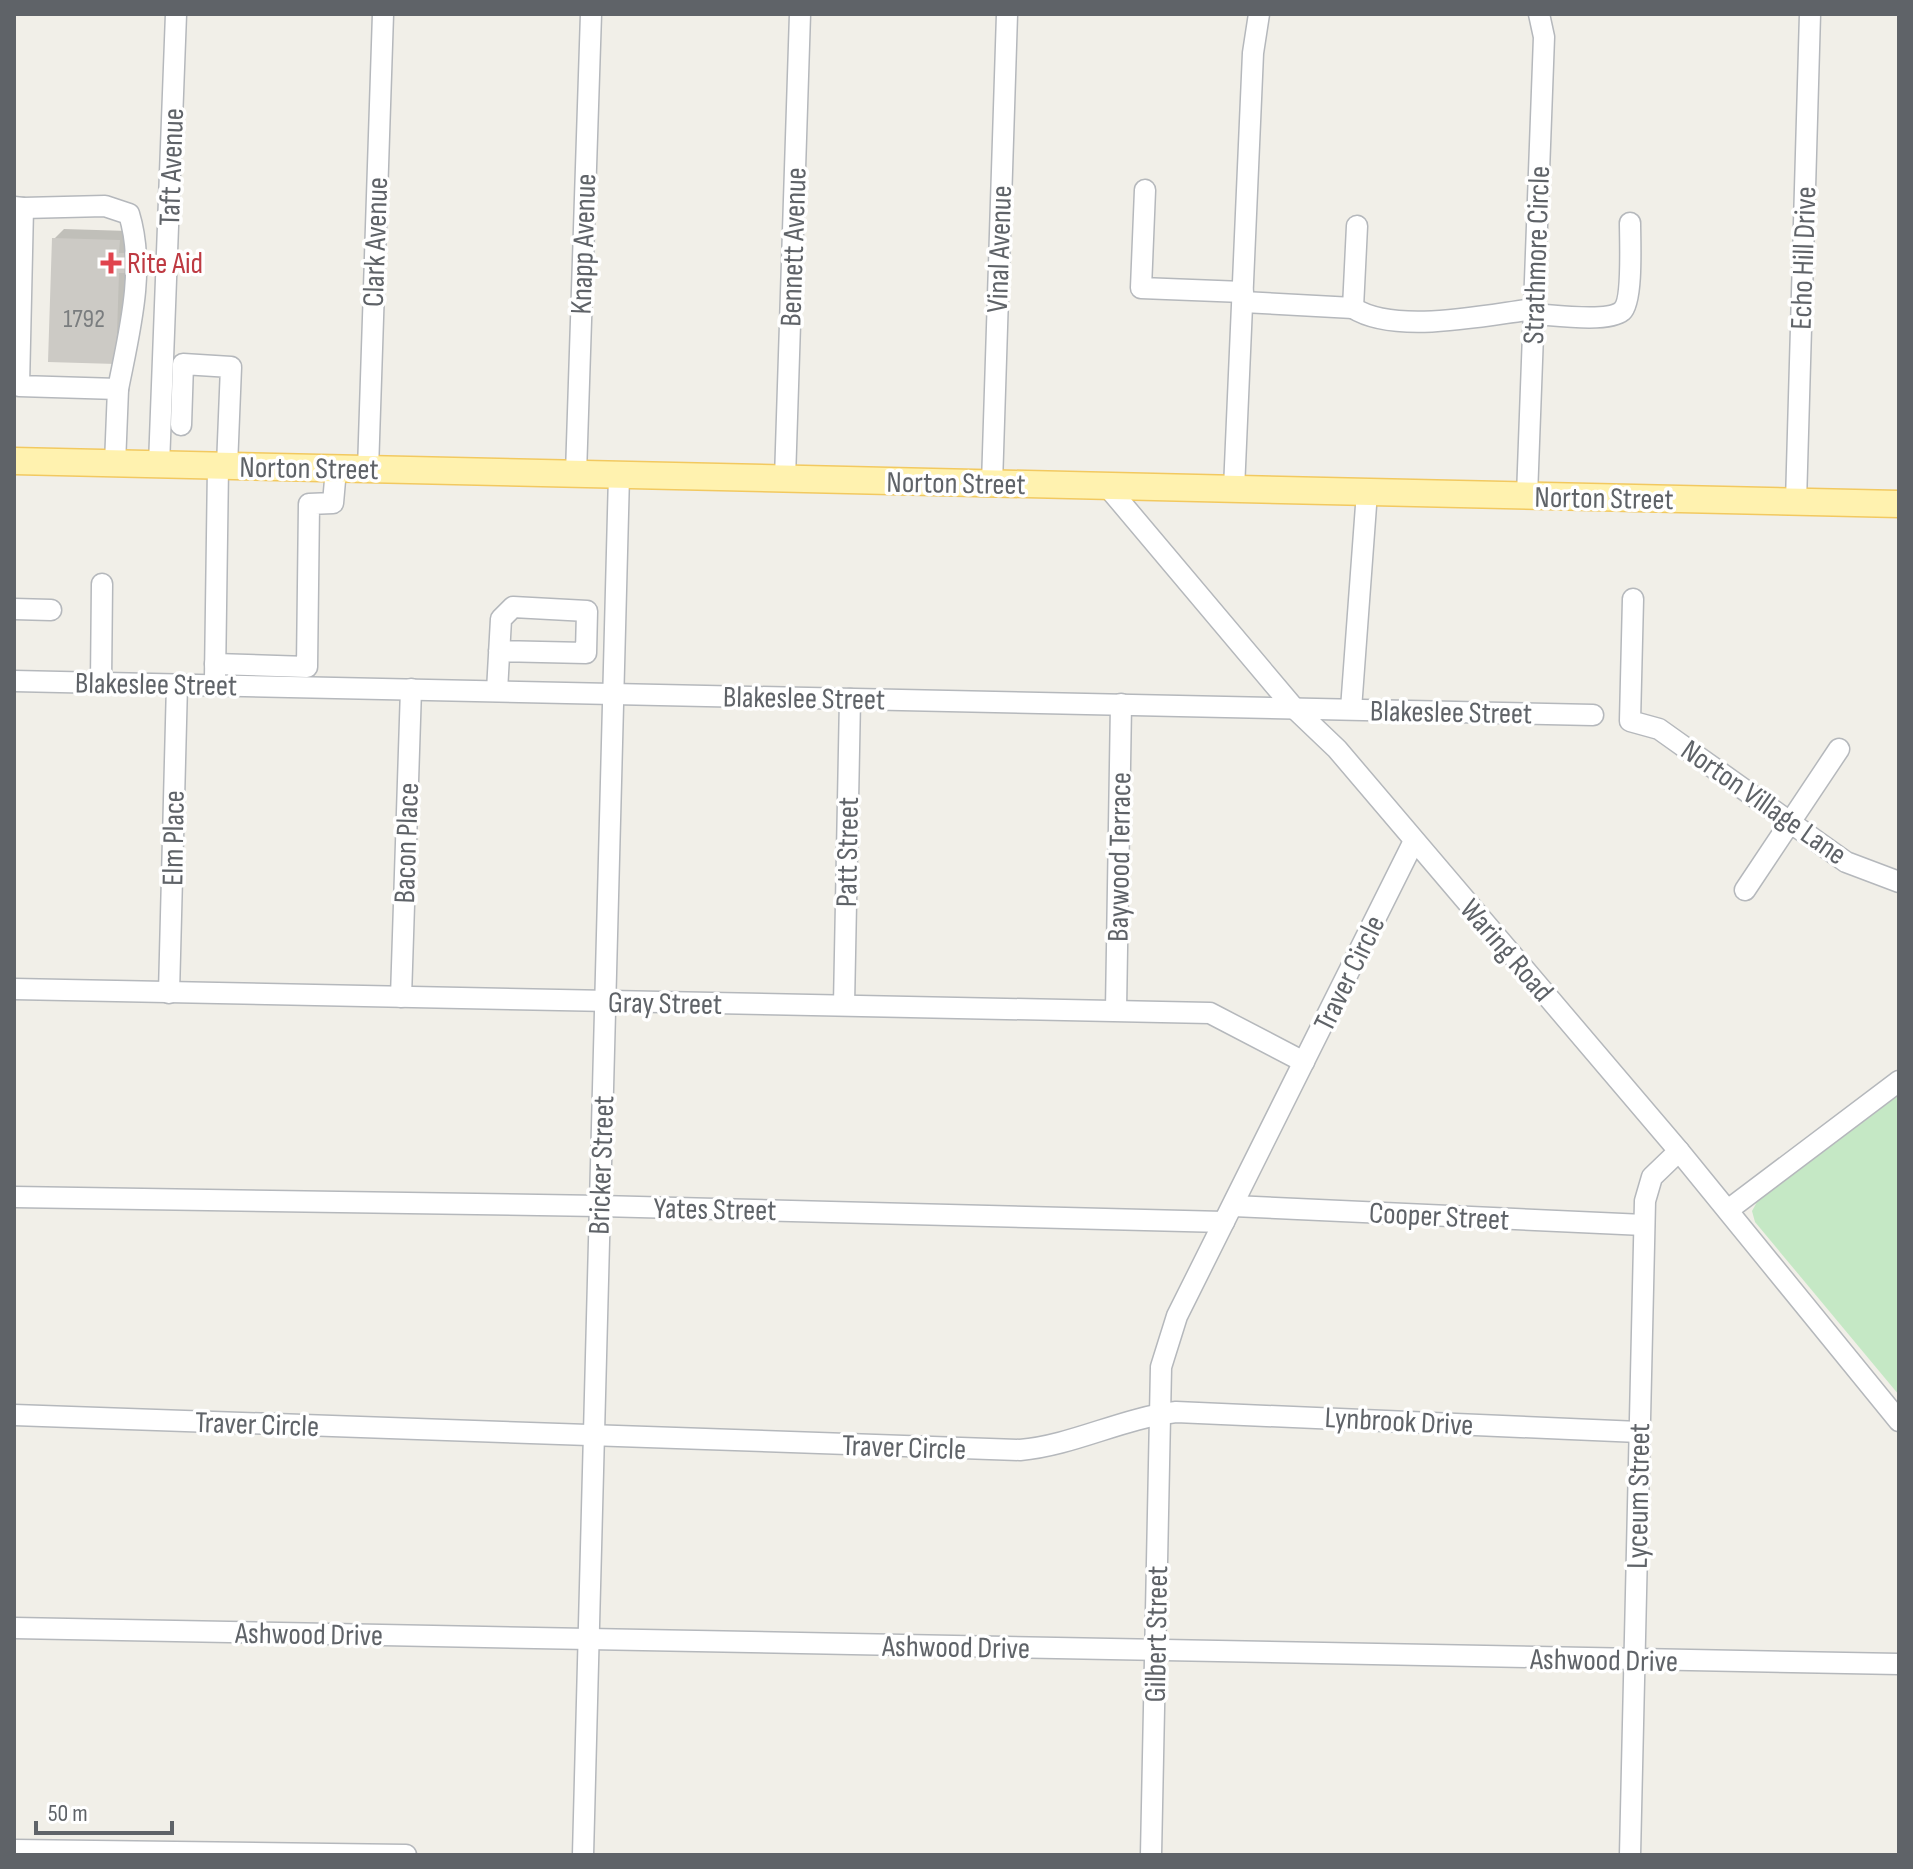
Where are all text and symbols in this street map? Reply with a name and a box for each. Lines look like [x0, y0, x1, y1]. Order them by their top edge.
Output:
street label: Taft Avenue [152, 108, 192, 226]
street label: Strathmore Circle [1516, 165, 1558, 345]
street label: Bennett Avenue [773, 167, 815, 327]
street label: Knapp Avenue [564, 173, 604, 315]
street label: Clark Avenue [356, 177, 396, 308]
street label: Vinal Avenue [980, 185, 1020, 313]
street label: Echo Hill Drive [1784, 186, 1824, 330]
place label: Rite Aid [127, 246, 203, 282]
marker: Rite Aid [102, 254, 120, 272]
house number: 1792 [63, 304, 105, 335]
street label: Norton Street [239, 450, 379, 488]
street label: Norton Street [886, 465, 1026, 503]
street label: Norton Street [1534, 480, 1674, 518]
street label: Blakeslee Street [75, 666, 237, 704]
street label: Blakeslee Street [723, 680, 885, 718]
street label: Blakeslee Street [1370, 694, 1532, 732]
street label: Norton Village Lane [1674, 733, 1853, 873]
street label: Baywood Terrace [1101, 772, 1139, 942]
street label: Bacon Place [387, 782, 427, 904]
street label: Elm Place [155, 790, 193, 886]
street label: Patt Street [829, 797, 867, 907]
street label: Waring Road [1452, 892, 1561, 1009]
street label: Traver Circle [1307, 910, 1393, 1037]
street label: Gray Street [608, 985, 722, 1023]
street label: Bricker Street [582, 1095, 622, 1235]
street label: Yates Street [653, 1191, 777, 1229]
street label: Cooper Street [1368, 1195, 1510, 1239]
street label: Lynbrook Drive [1324, 1400, 1474, 1444]
street label: Traver Circle [194, 1405, 320, 1445]
street label: Lyceum Street [1620, 1423, 1658, 1569]
street label: Traver Circle [841, 1428, 967, 1468]
street label: Gilbert Street [1138, 1565, 1176, 1703]
street label: Ashwood Drive [234, 1616, 383, 1654]
street label: Ashwood Drive [881, 1629, 1030, 1667]
street label: Ashwood Drive [1529, 1642, 1678, 1680]
scale bar [36, 1785, 172, 1835]
text: 50 m [48, 1799, 88, 1828]

